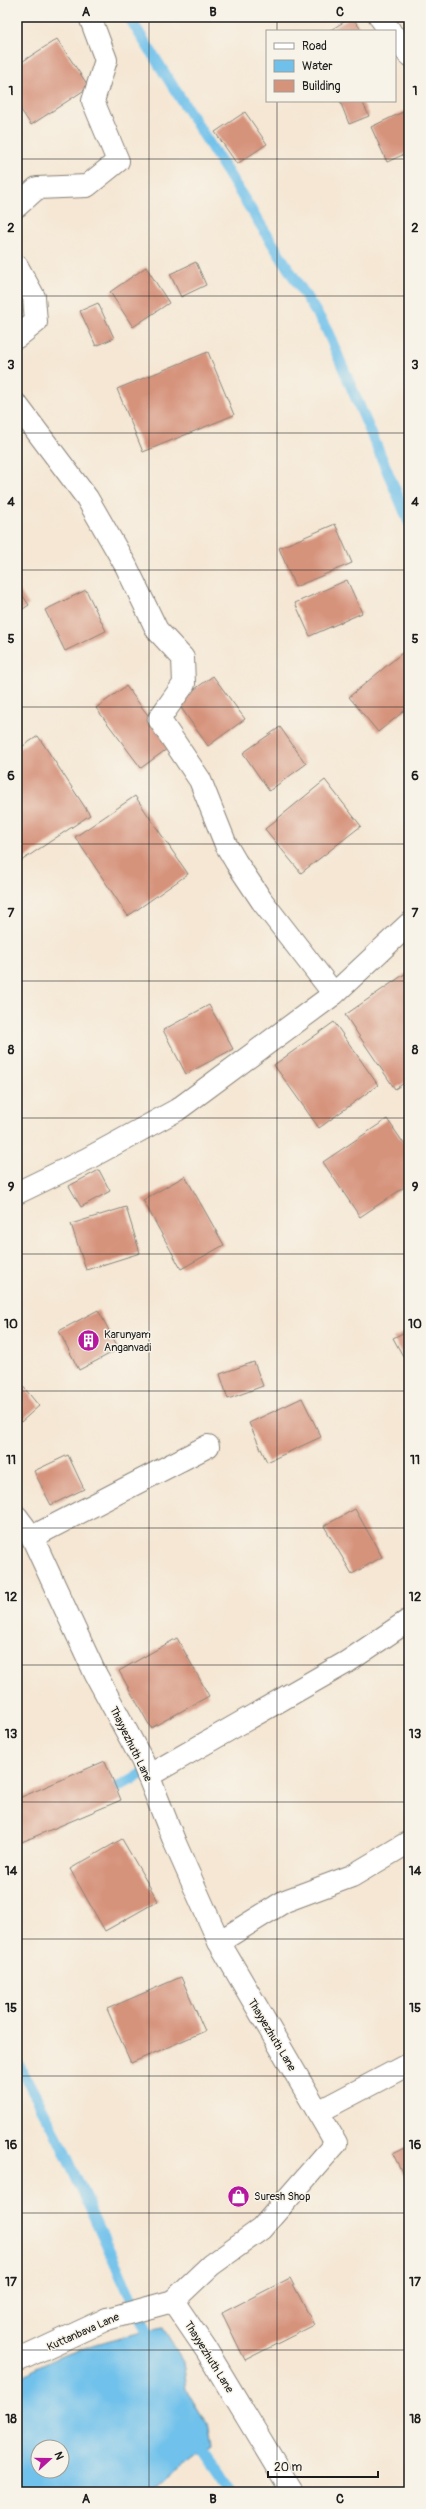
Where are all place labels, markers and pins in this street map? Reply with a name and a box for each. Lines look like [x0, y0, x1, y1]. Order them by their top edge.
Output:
building icon: Karunyam Anganvadi [76, 1327, 102, 1353]
place label: Karunyam Anganvadi [104, 1328, 151, 1354]
shop icon: Suresh Shop [225, 2183, 251, 2209]
place label: Suresh Shop [254, 2190, 310, 2203]

